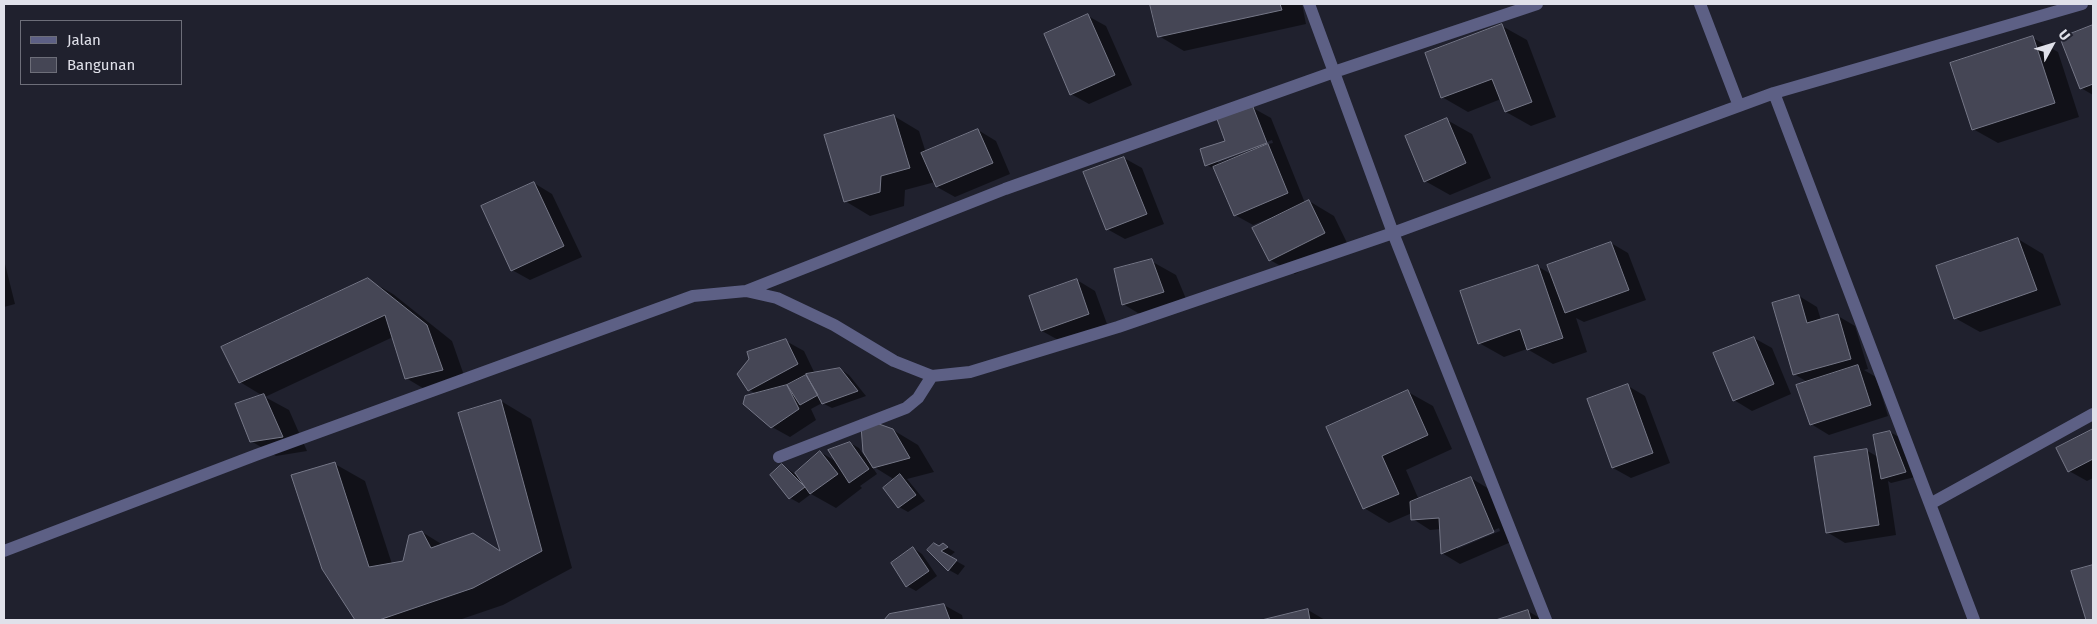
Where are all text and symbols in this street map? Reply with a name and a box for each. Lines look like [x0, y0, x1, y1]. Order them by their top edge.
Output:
legend [20, 20, 182, 85]
north arrow [2027, 20, 2077, 70]
text: U [2055, 26, 2074, 44]
text: Jalan [67, 31, 101, 49]
text: Bangunan [67, 56, 135, 74]

